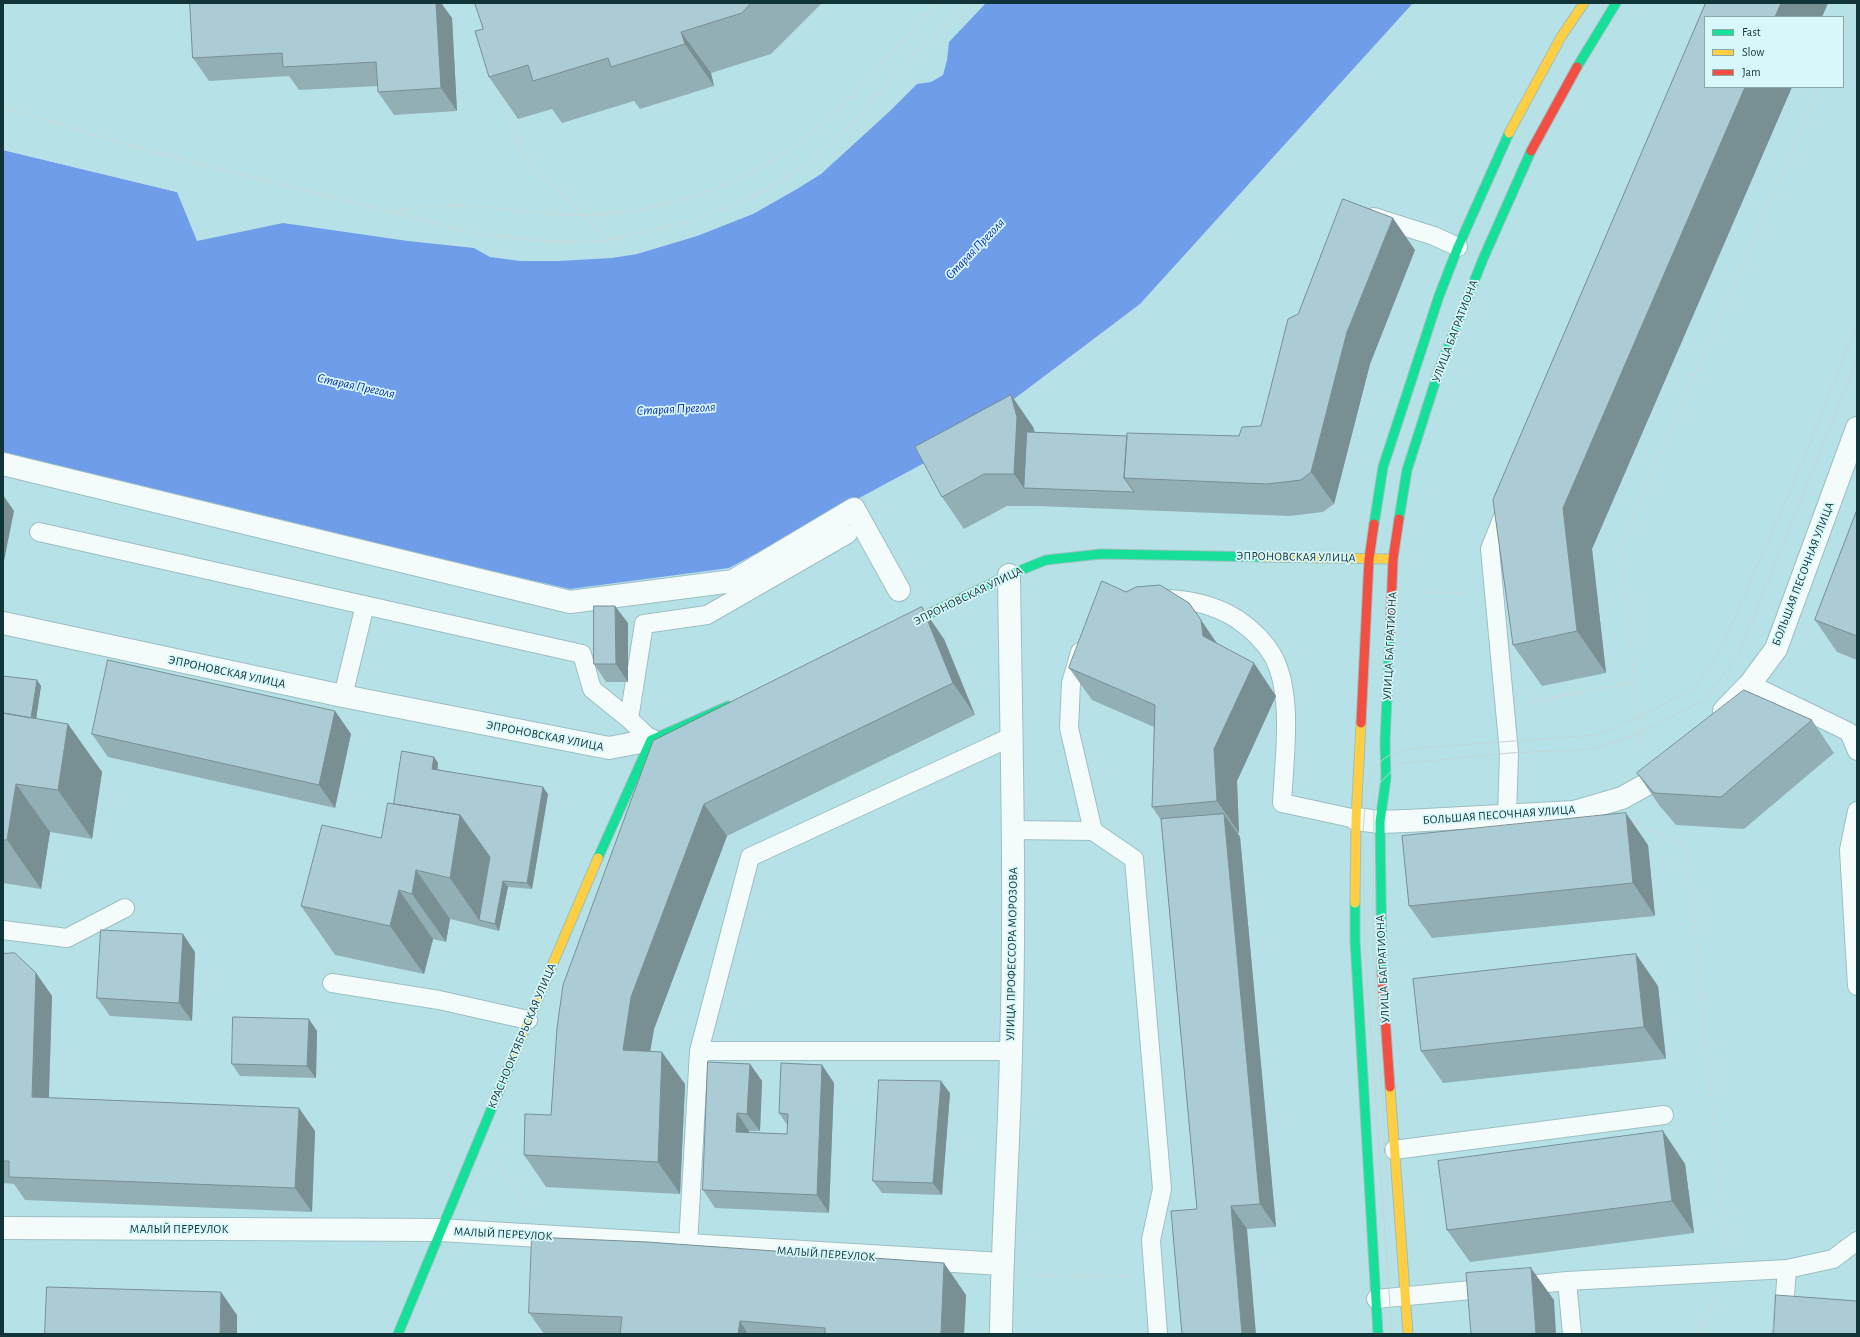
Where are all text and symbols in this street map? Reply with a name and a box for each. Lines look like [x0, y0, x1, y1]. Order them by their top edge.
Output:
legend [1704, 16, 1844, 88]
text: Fast [1742, 26, 1761, 38]
text: Slow [1742, 46, 1764, 58]
text: Jam [1742, 66, 1761, 78]
water label: Старая Преголя [942, 215, 1008, 283]
street label: УЛИЦА БАГРАТИОНА [1429, 278, 1481, 384]
water label: Старая Преголя [316, 370, 396, 402]
water label: Старая Преголя [636, 399, 716, 419]
street label: БОЛЬШАЯ ПЕСОЧНАЯ УЛИЦА [1769, 500, 1837, 648]
street label: ЭПРОНОВСКАЯ УЛИЦА [1236, 549, 1356, 565]
street label: ЭПРОНОВСКАЯ УЛИЦА [911, 563, 1025, 629]
street label: УЛИЦА БАГРАТИОНА [1380, 591, 1400, 701]
street label: ЭПРОНОВСКАЯ УЛИЦА [167, 653, 287, 691]
street label: ЭПРОНОВСКАЯ УЛИЦА [485, 718, 605, 754]
street label: БОЛЬШАЯ ПЕСОЧНАЯ УЛИЦА [1422, 802, 1576, 828]
street label: УЛИЦА ПРОФЕССОРА МОРОЗОВА [1003, 867, 1021, 1041]
street label: УЛИЦА БАГРАТИОНА [1373, 914, 1393, 1024]
street label: КРАСНООКТЯБРЬСКАЯ УЛИЦА [485, 961, 559, 1111]
street label: МАЛЫЙ ПЕРЕУЛОК [130, 1222, 228, 1236]
street label: МАЛЫЙ ПЕРЕУЛОК [453, 1224, 553, 1244]
street label: МАЛЫЙ ПЕРЕУЛОК [776, 1243, 876, 1265]

